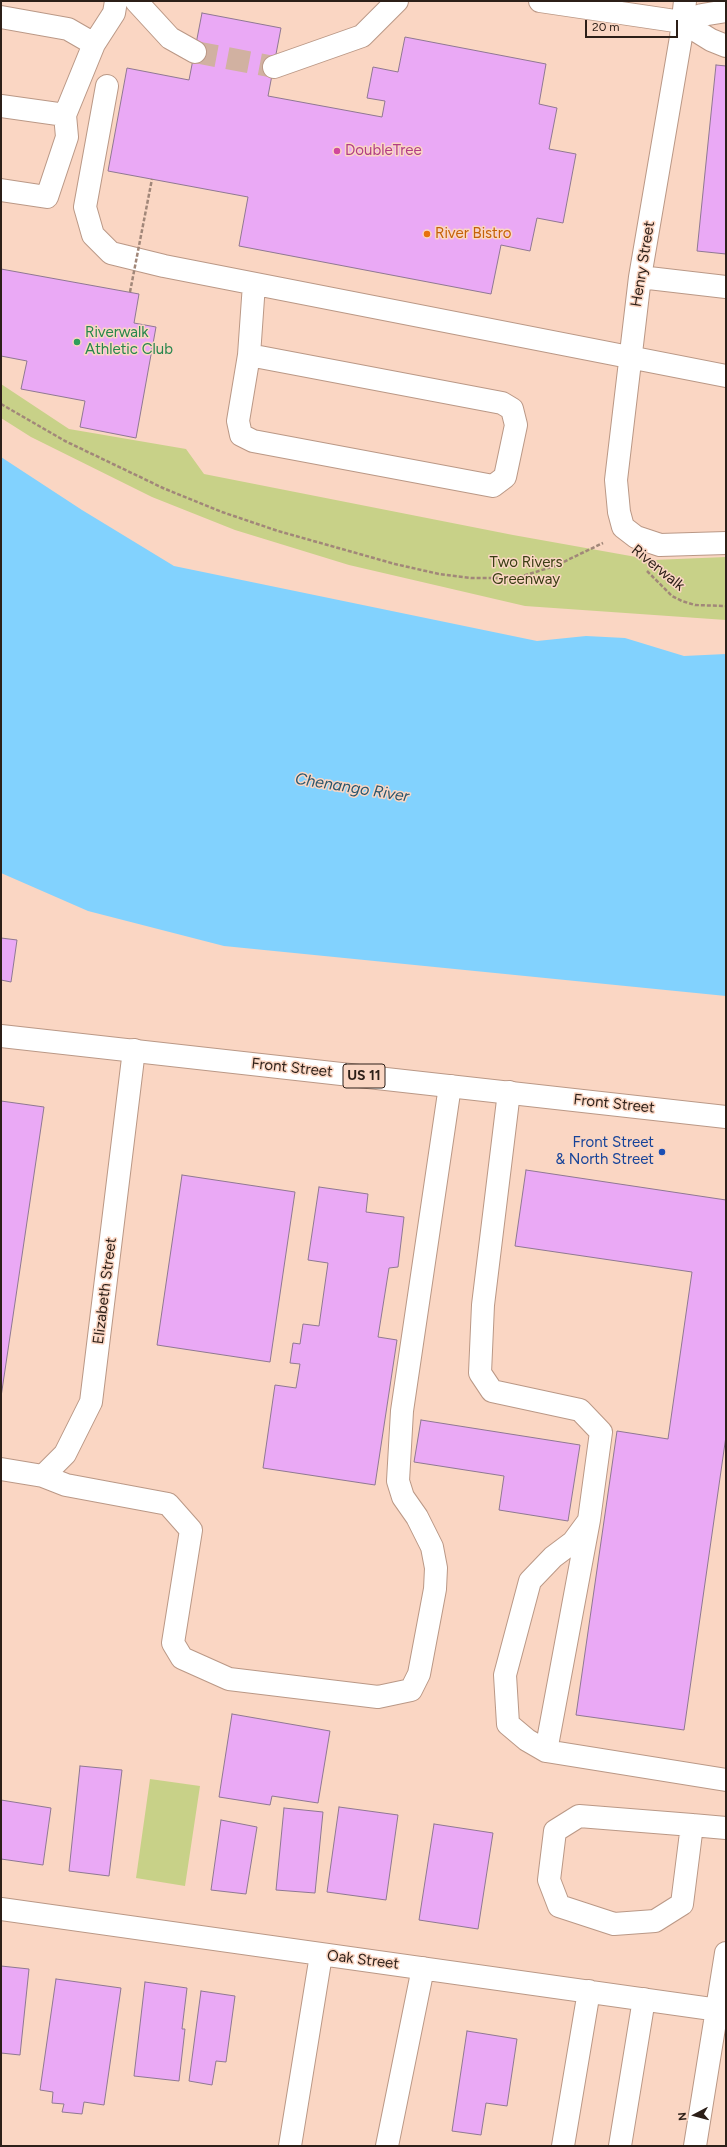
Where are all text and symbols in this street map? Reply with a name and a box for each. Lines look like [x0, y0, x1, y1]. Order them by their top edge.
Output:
scale bar [587, 12, 680, 38]
text: 20 m [592, 20, 620, 34]
place label: DoubleTree [345, 142, 422, 160]
marker: DoubleTree [332, 146, 342, 156]
street label: Henry Street [627, 220, 659, 308]
place label: River Bistro [435, 225, 512, 243]
marker: River Bistro [422, 229, 432, 239]
place label: Riverwalk Athletic Club [85, 324, 173, 359]
marker: Riverwalk Athletic Club [72, 337, 82, 347]
street label: Riverwalk [628, 541, 688, 595]
park label: Two Rivers Greenway [490, 554, 562, 589]
water label: Chenango River [294, 770, 410, 806]
street label: Front Street [251, 1055, 333, 1081]
road number: US 11 [343, 1064, 385, 1088]
street label: Front Street [573, 1091, 655, 1117]
place label: Front Street & North Street [556, 1134, 654, 1169]
marker: Front Street & North Street [657, 1147, 667, 1157]
street label: Elizabeth Street [90, 1237, 120, 1345]
street label: Oak Street [326, 1947, 400, 1973]
north arrow [675, 2095, 715, 2135]
text: N [676, 2111, 689, 2121]

